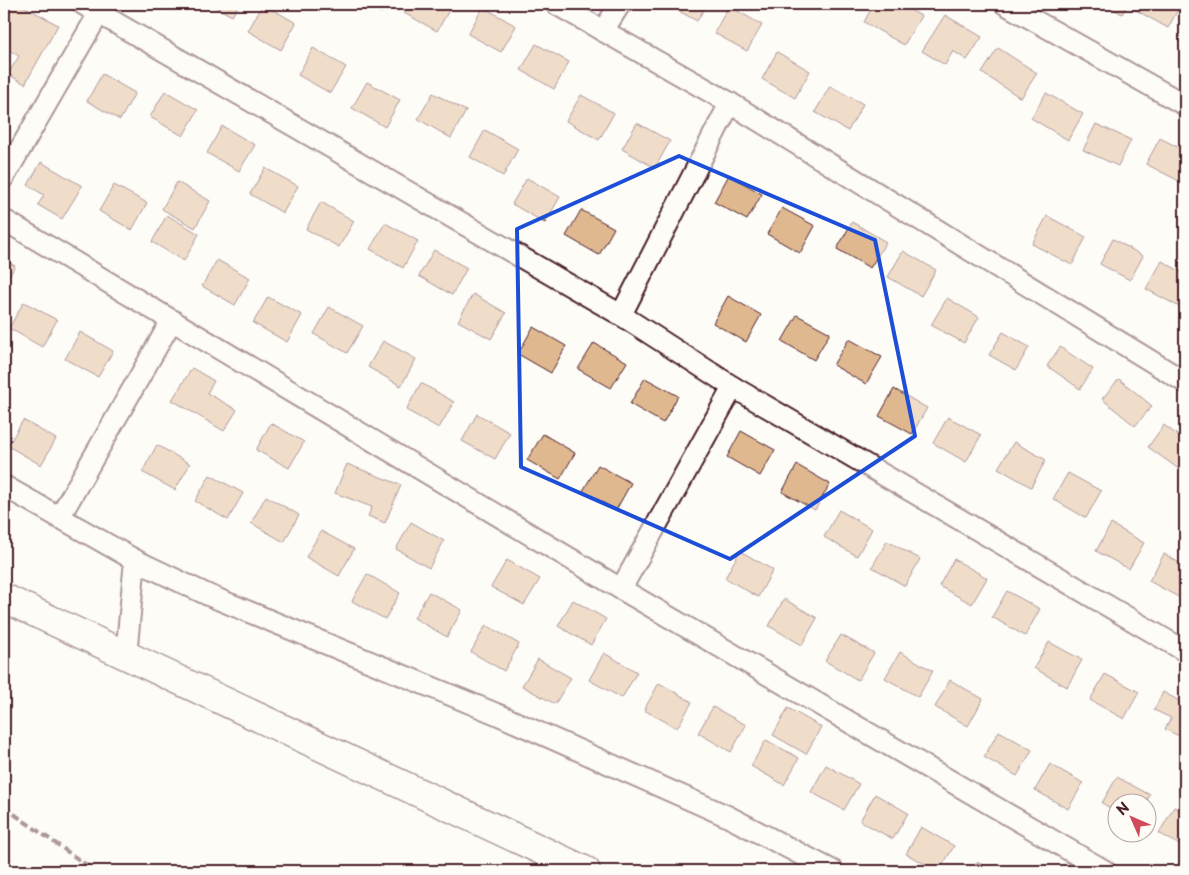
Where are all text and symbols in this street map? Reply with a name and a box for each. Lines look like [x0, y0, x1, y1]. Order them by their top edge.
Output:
north arrow [1106, 792, 1156, 842]
text: N [1111, 797, 1134, 820]

